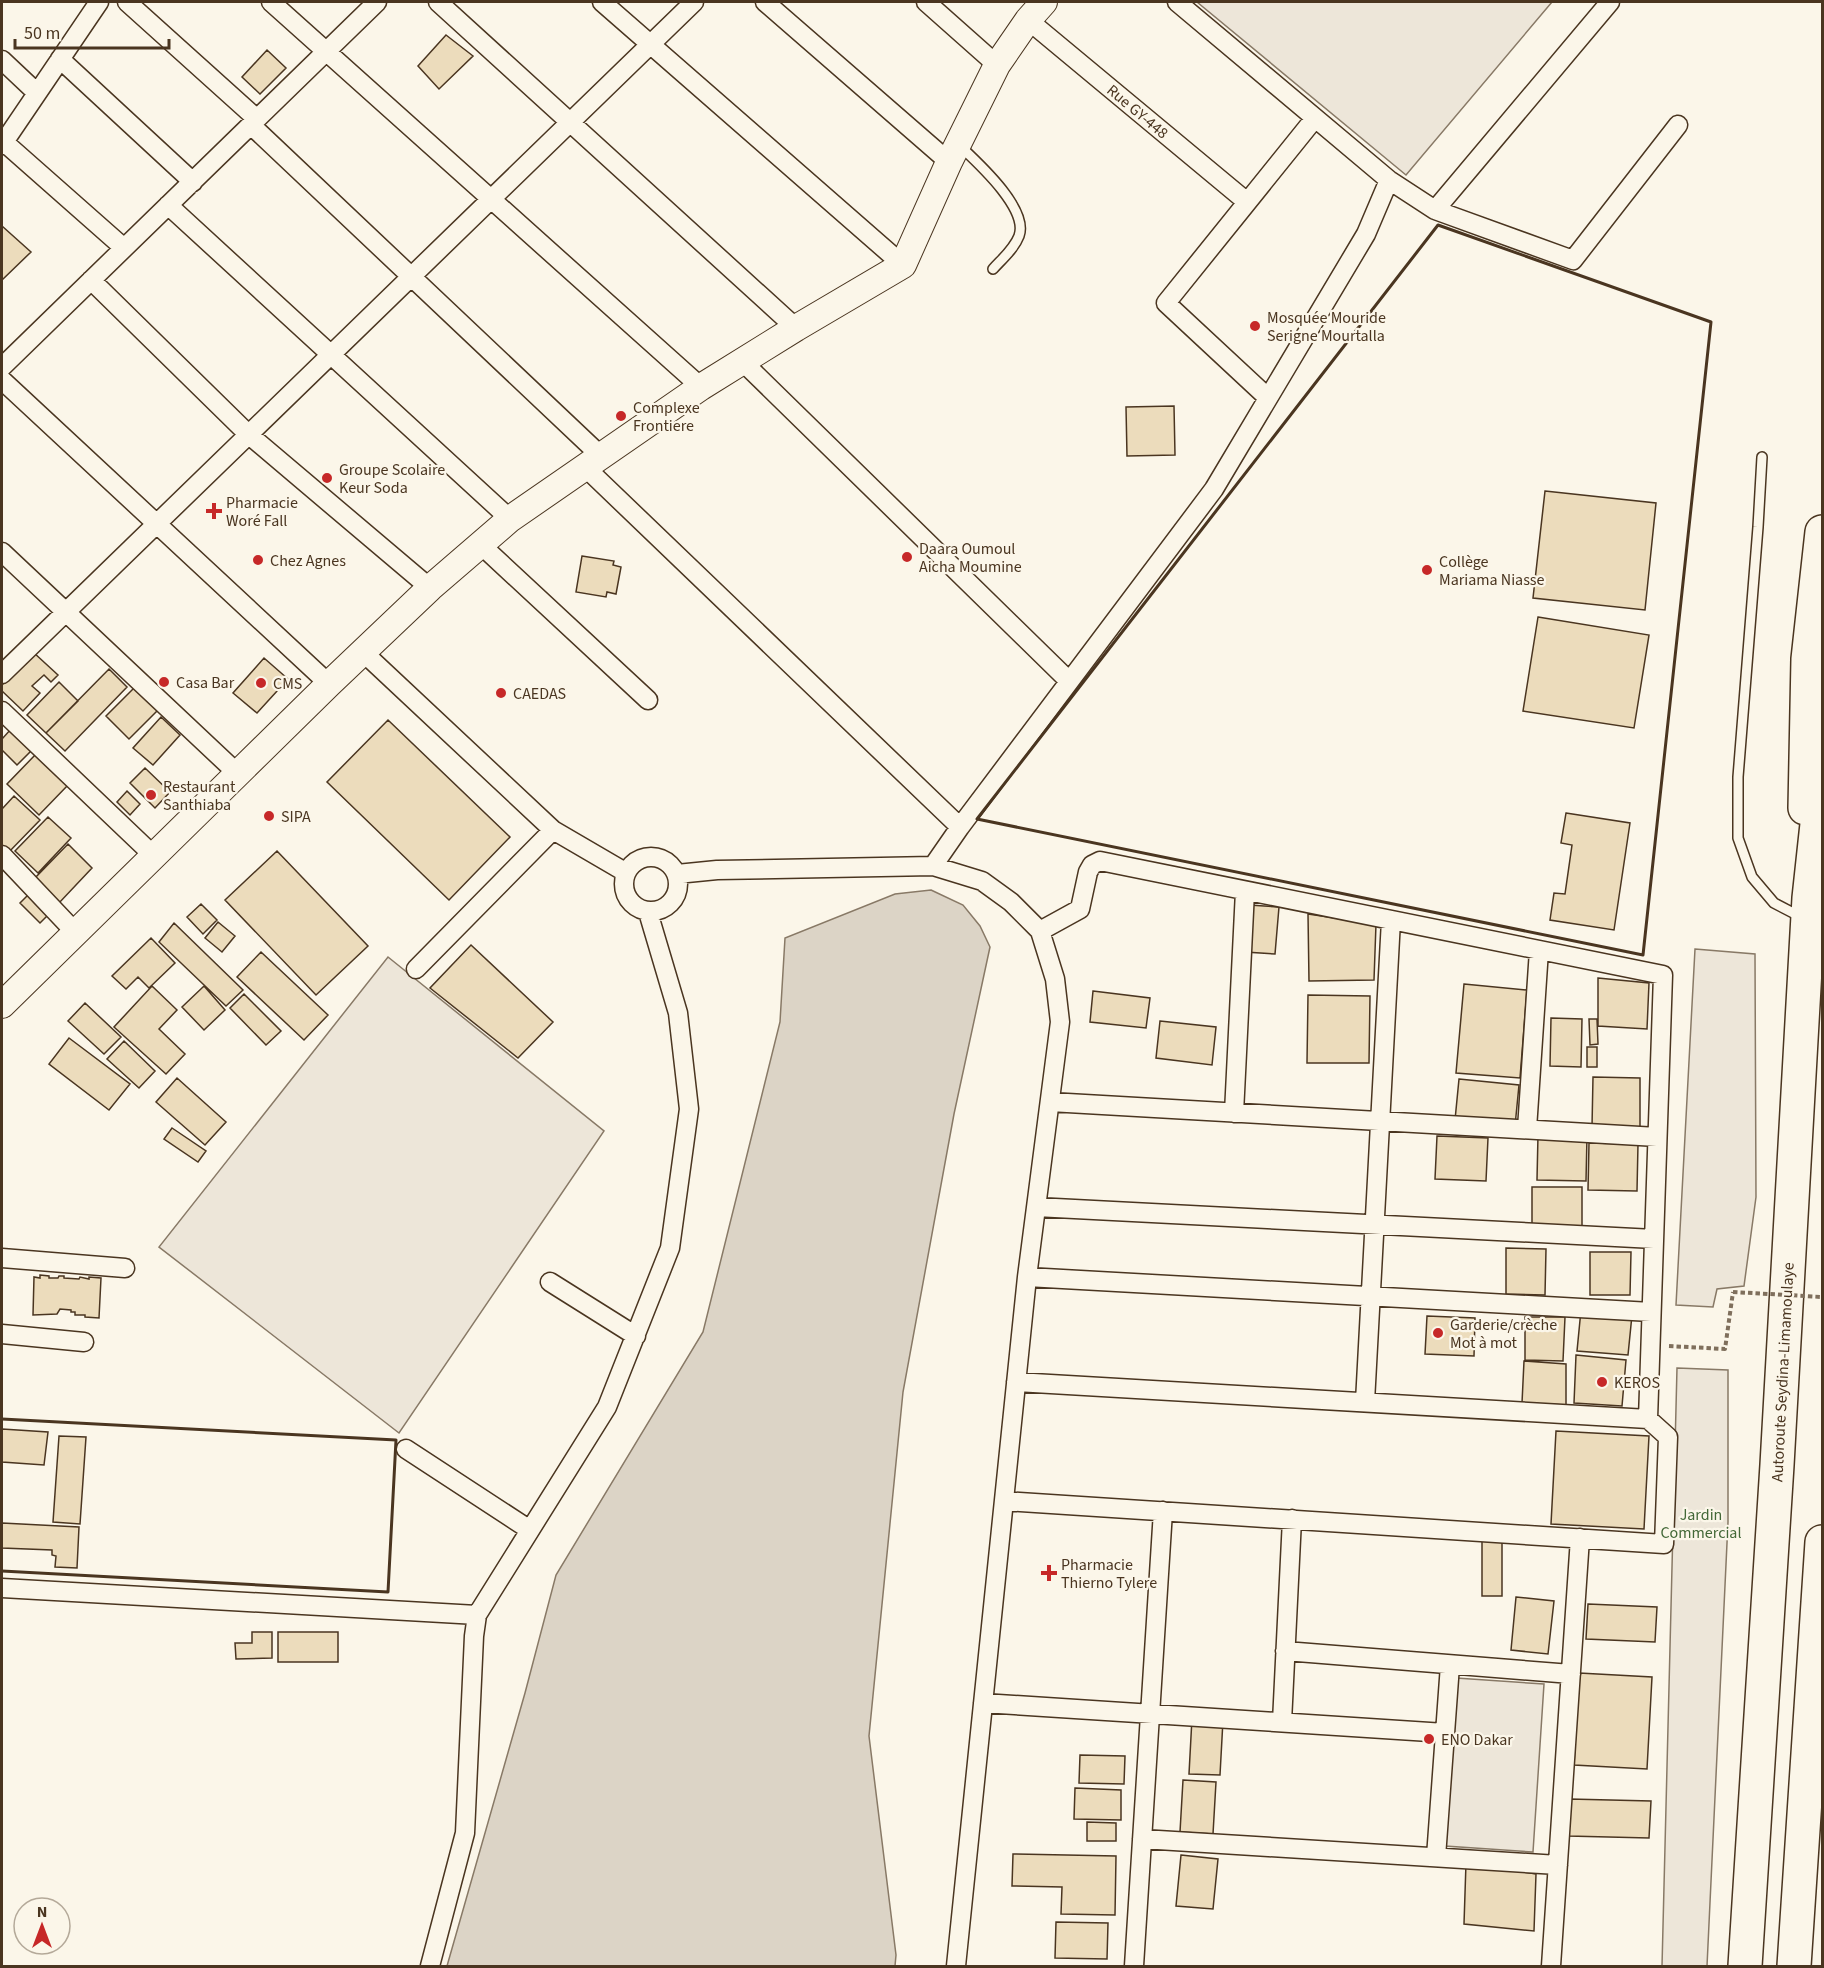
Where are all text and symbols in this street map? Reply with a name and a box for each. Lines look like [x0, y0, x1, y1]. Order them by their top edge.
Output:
scale bar [15, 12, 170, 50]
text: 50 m [24, 21, 60, 46]
street label: Rue GY-448 [1102, 79, 1173, 144]
place label: Mosquée Mouride Serigne Mourtalla [1267, 307, 1386, 347]
marker: Mosquée Mouride Serigne Mourtalla [1248, 319, 1262, 333]
place label: Complexe Frontiere [633, 397, 700, 437]
marker: Complexe Frontiere [614, 409, 628, 423]
place label: Groupe Scolaire Keur Soda [339, 459, 445, 499]
marker: Groupe Scolaire Keur Soda [320, 471, 334, 485]
place label: Pharmacie Woré Fall [226, 492, 298, 532]
marker: Pharmacie Woré Fall [207, 504, 221, 518]
place label: Daara Oumoul Aicha Moumine [919, 538, 1022, 578]
place label: Chez Agnes [270, 550, 346, 572]
marker: Daara Oumoul Aicha Moumine [900, 550, 914, 564]
place label: Collège Mariama Niasse [1439, 551, 1545, 591]
marker: Chez Agnes [251, 553, 265, 567]
marker: Collège Mariama Niasse [1420, 563, 1434, 577]
place label: Casa Bar [176, 672, 235, 694]
place label: CMS [273, 673, 302, 695]
marker: Casa Bar [157, 675, 171, 689]
marker: CMS [254, 676, 268, 690]
place label: CAEDAS [513, 683, 566, 705]
marker: CAEDAS [494, 686, 508, 700]
place label: Restaurant Santhiaba [163, 776, 236, 816]
marker: Restaurant Santhiaba [144, 788, 158, 802]
place label: SIPA [281, 806, 311, 828]
marker: SIPA [262, 809, 276, 823]
street label: Autoroute Seydina-Limamoulaye [1766, 1262, 1800, 1482]
place label: Garderie/crèche Mot à mot [1450, 1314, 1557, 1354]
marker: Garderie/crèche Mot à mot [1431, 1326, 1445, 1340]
place label: KEROS [1614, 1372, 1660, 1394]
marker: KEROS [1595, 1375, 1609, 1389]
park label: Jardin Commercial [1660, 1504, 1742, 1544]
place label: Pharmacie Thierno Tylere [1061, 1554, 1157, 1594]
marker: Pharmacie Thierno Tylere [1042, 1566, 1056, 1580]
place label: ENO Dakar [1441, 1729, 1513, 1751]
marker: ENO Dakar [1422, 1732, 1436, 1746]
north arrow [12, 1896, 72, 1956]
text: N [37, 1901, 47, 1923]

